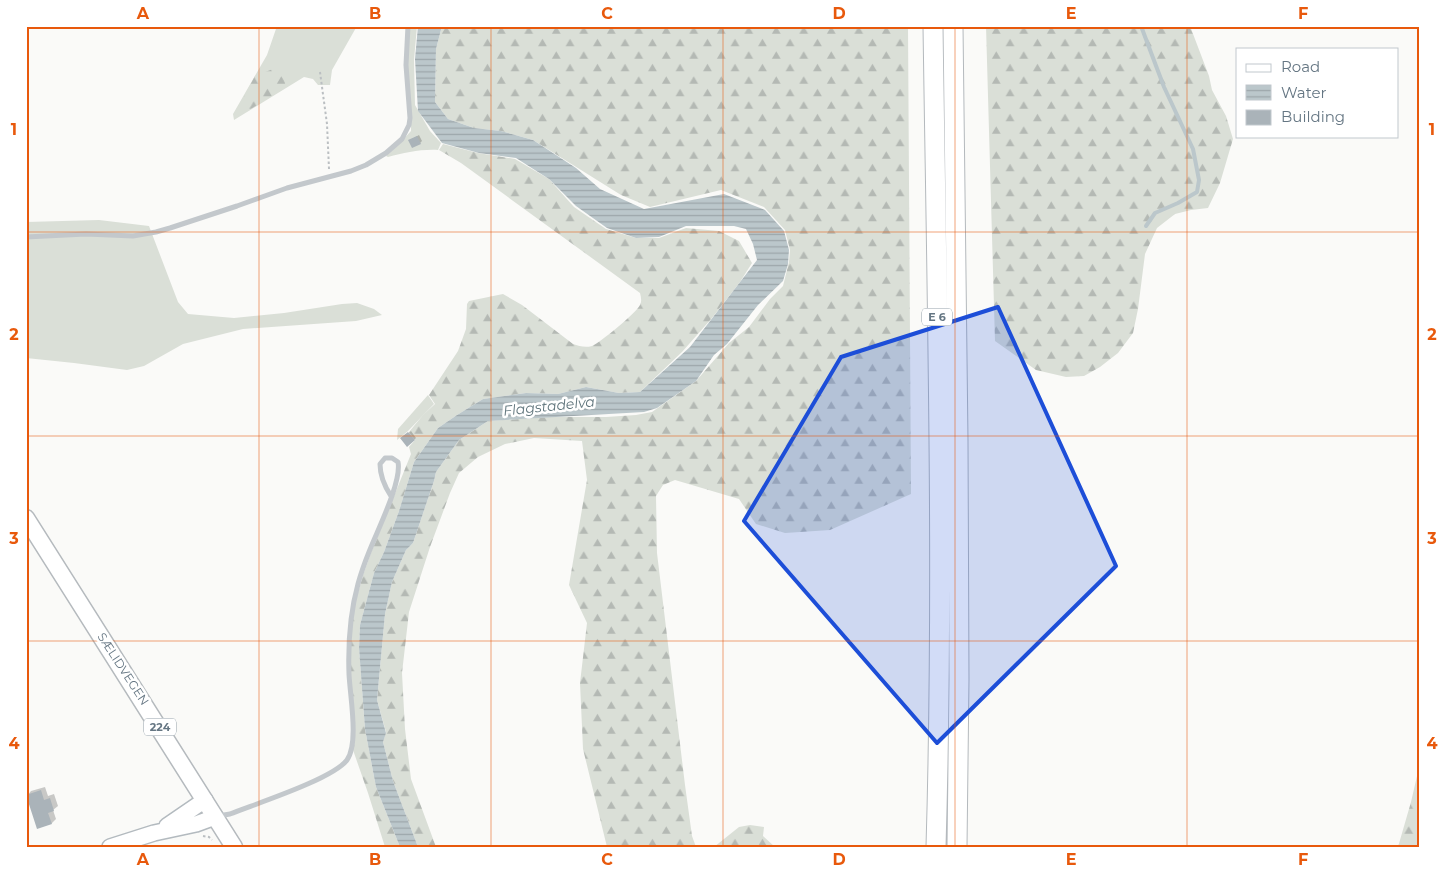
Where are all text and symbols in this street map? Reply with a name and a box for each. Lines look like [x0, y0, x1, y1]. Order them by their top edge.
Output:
text: A [136, 4, 150, 23]
text: B [369, 4, 381, 23]
text: C [601, 4, 613, 23]
text: D [832, 4, 846, 23]
text: E [1066, 4, 1076, 23]
text: F [1298, 4, 1308, 23]
legend [1236, 48, 1398, 138]
text: Road [1281, 57, 1320, 76]
text: Water [1281, 83, 1327, 102]
text: Building [1281, 107, 1345, 126]
text: 1 [11, 120, 17, 139]
text: 1 [1429, 120, 1435, 139]
road number: E 6 [922, 308, 952, 326]
text: 2 [9, 325, 19, 344]
text: 2 [1427, 325, 1437, 344]
water label: Flagstadelva [502, 392, 596, 420]
text: 3 [8, 529, 19, 548]
text: 3 [1426, 529, 1437, 548]
street label: SÆLIDVEGEN [94, 630, 152, 708]
road number: 224 [144, 719, 176, 736]
text: 4 [8, 734, 20, 753]
text: 4 [1426, 734, 1438, 753]
text: A [136, 850, 150, 869]
text: B [369, 850, 381, 869]
text: C [601, 850, 613, 869]
text: D [832, 850, 846, 869]
text: E [1066, 850, 1076, 869]
text: F [1298, 850, 1308, 869]

